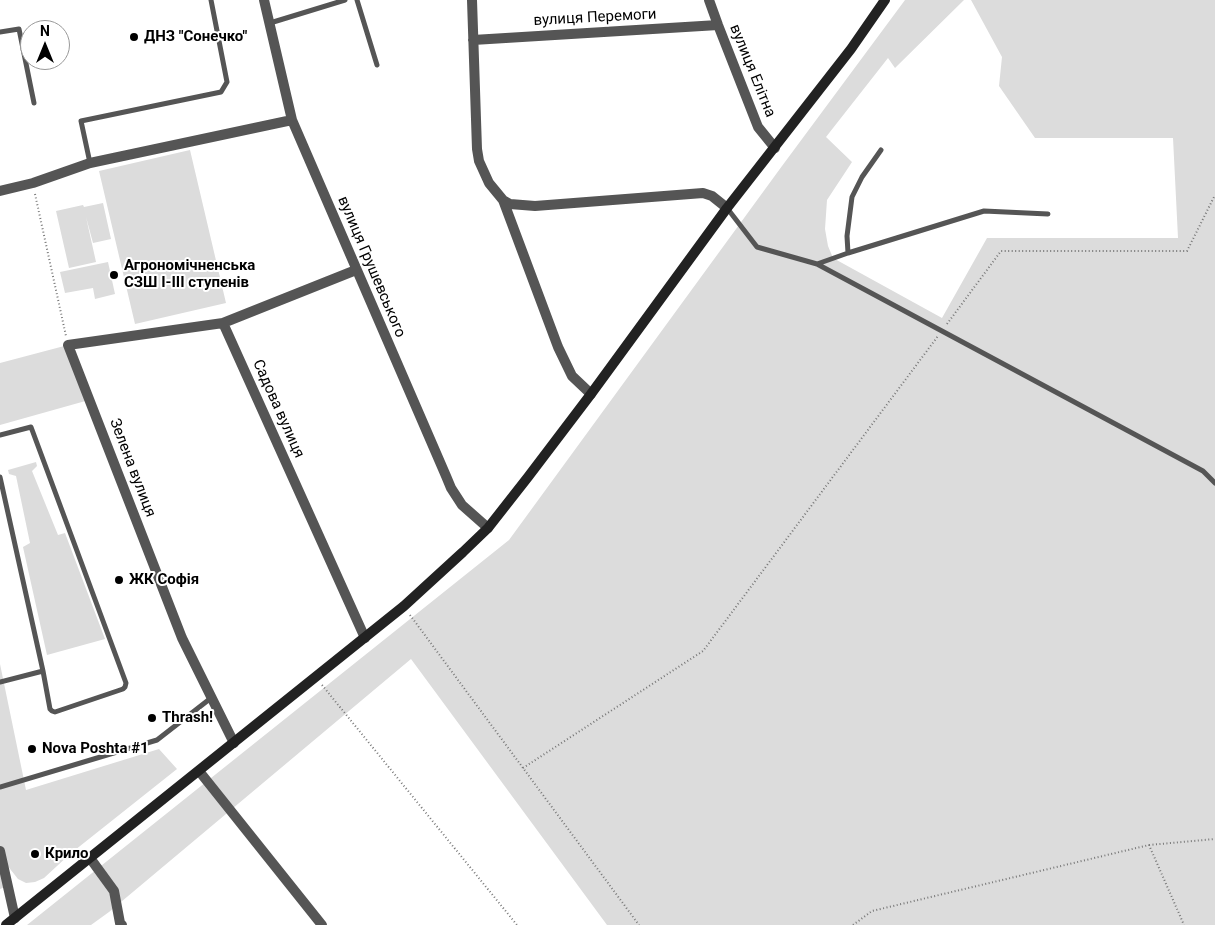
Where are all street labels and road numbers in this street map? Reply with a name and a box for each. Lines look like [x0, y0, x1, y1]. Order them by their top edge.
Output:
street label: вулиця Перемоги [533, 6, 657, 30]
street label: вулиця Елітна [725, 22, 779, 120]
street label: вулиця Грушевського [333, 194, 409, 340]
street label: Садова вулиця [248, 357, 308, 461]
street label: Зелена вулиця [105, 416, 159, 520]

